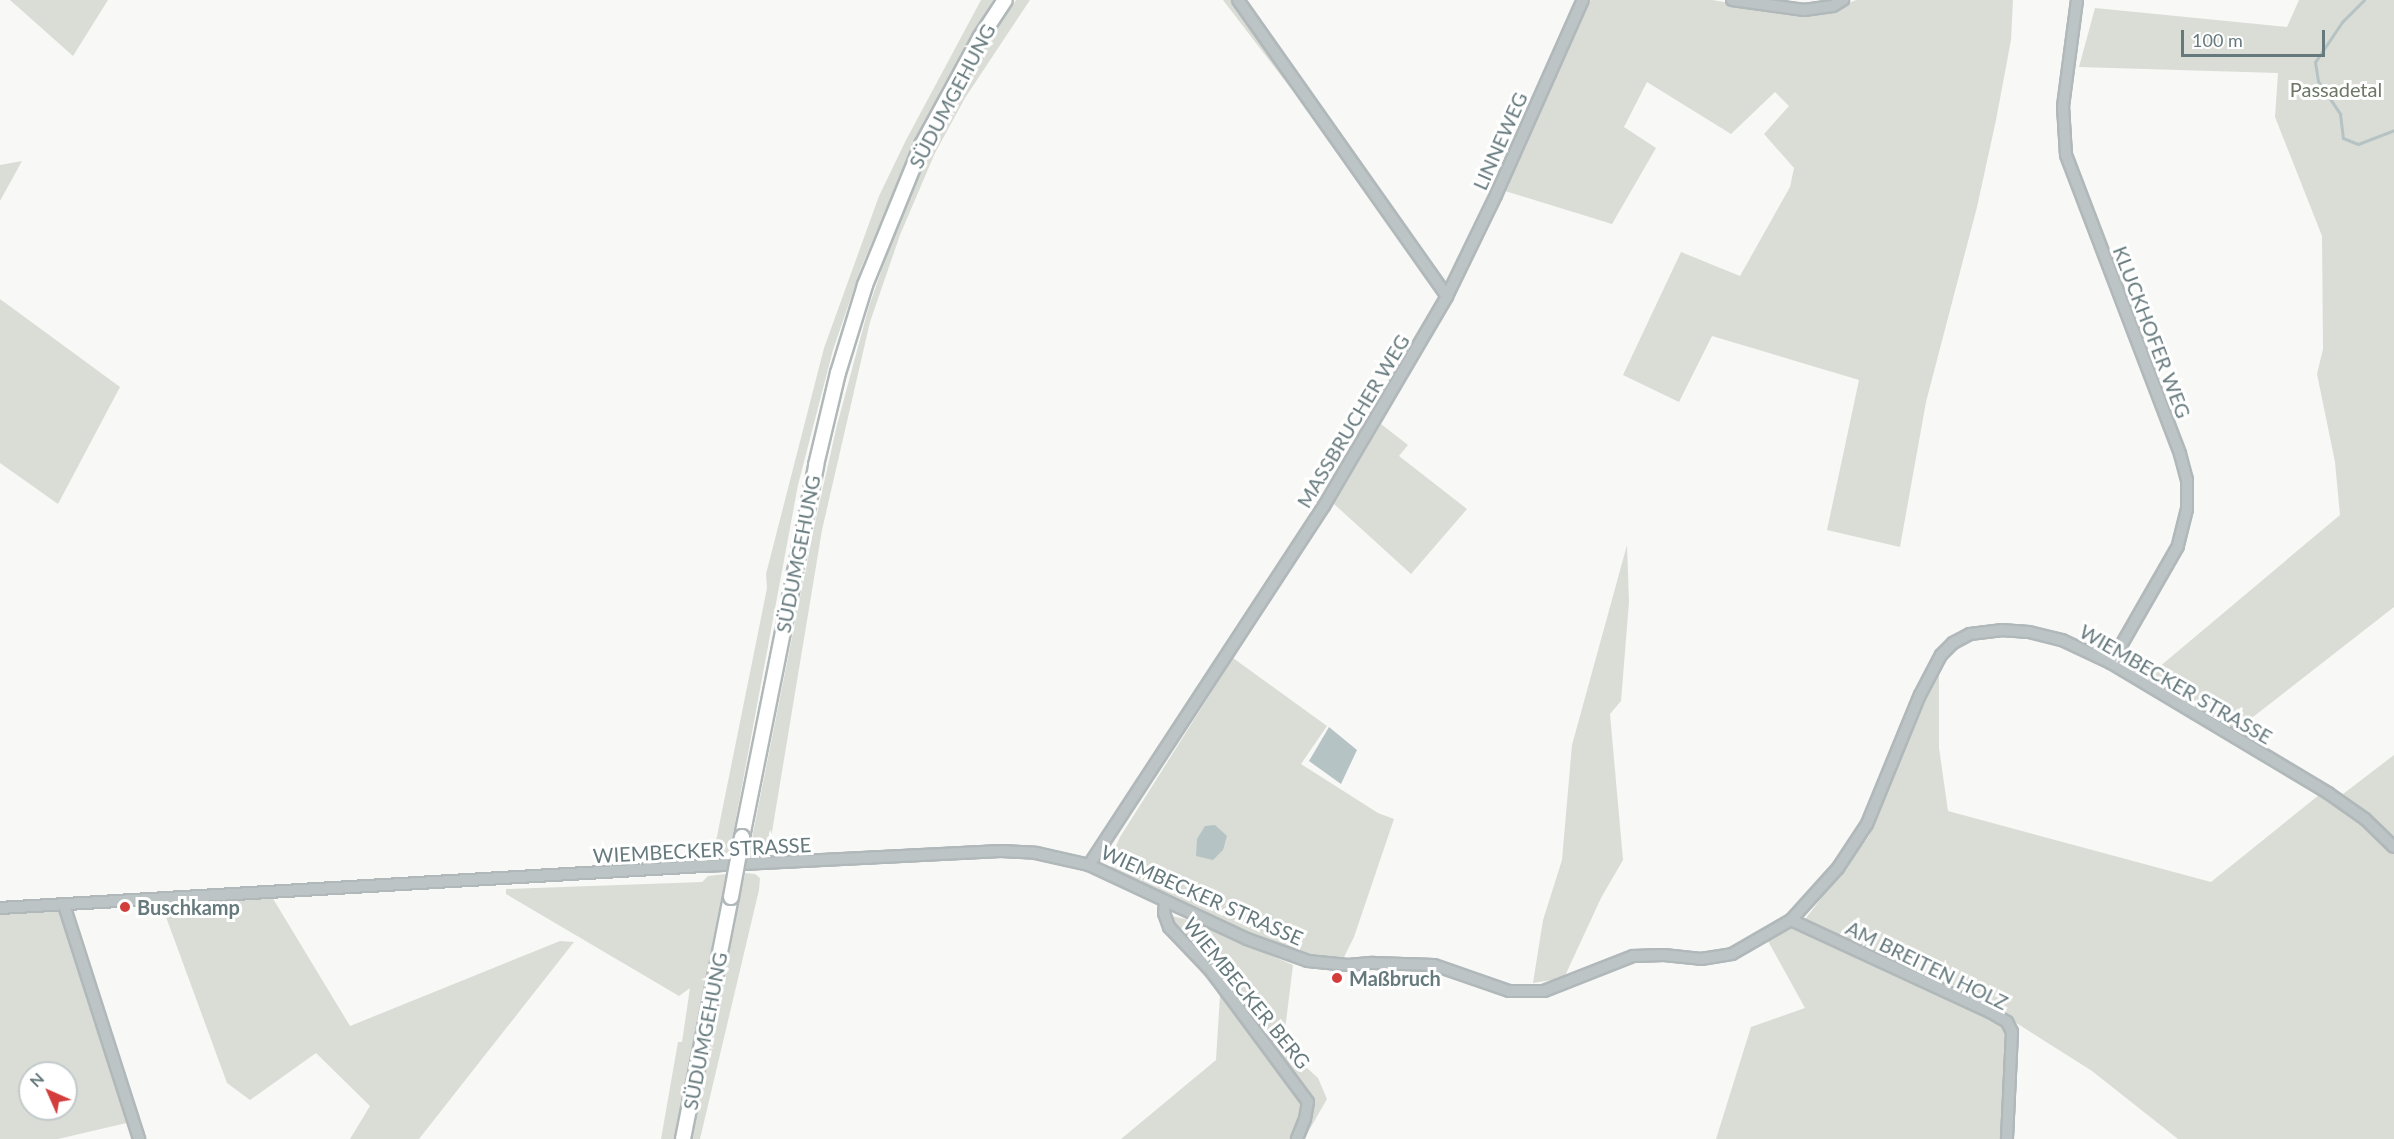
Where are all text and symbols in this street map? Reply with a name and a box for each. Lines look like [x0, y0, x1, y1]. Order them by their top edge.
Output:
scale bar [2184, 18, 2328, 56]
street label: SÜDUMGEHUNG [904, 20, 1000, 172]
text: 100 m [2192, 29, 2243, 51]
park label: Passadetal [2290, 77, 2382, 101]
street label: LINNEWEG [1468, 88, 1532, 194]
street label: KLUCKHOFER WEG [2108, 242, 2196, 422]
street label: MASSBRUCHER WEG [1292, 330, 1414, 512]
street label: SÜDUMGEHUNG [771, 473, 825, 635]
street label: WIEMBECKER STRASSE [2075, 619, 2277, 749]
street label: WIEMBECKER STRASSE [592, 832, 812, 868]
street label: WIEMBECKER STRASSE [1097, 840, 1307, 950]
place label: Buschkamp [137, 895, 240, 919]
marker: Buschkamp [118, 900, 132, 914]
street label: WIEMBECKER BERG [1179, 912, 1315, 1074]
street label: AM BREITEN HOLZ [1842, 915, 2012, 1015]
street label: SÜDUMGEHUNG [678, 950, 732, 1112]
place label: Maßbruch [1349, 966, 1441, 990]
marker: Maßbruch [1330, 971, 1344, 985]
north arrow [18, 1061, 78, 1121]
text: N [25, 1068, 47, 1090]

